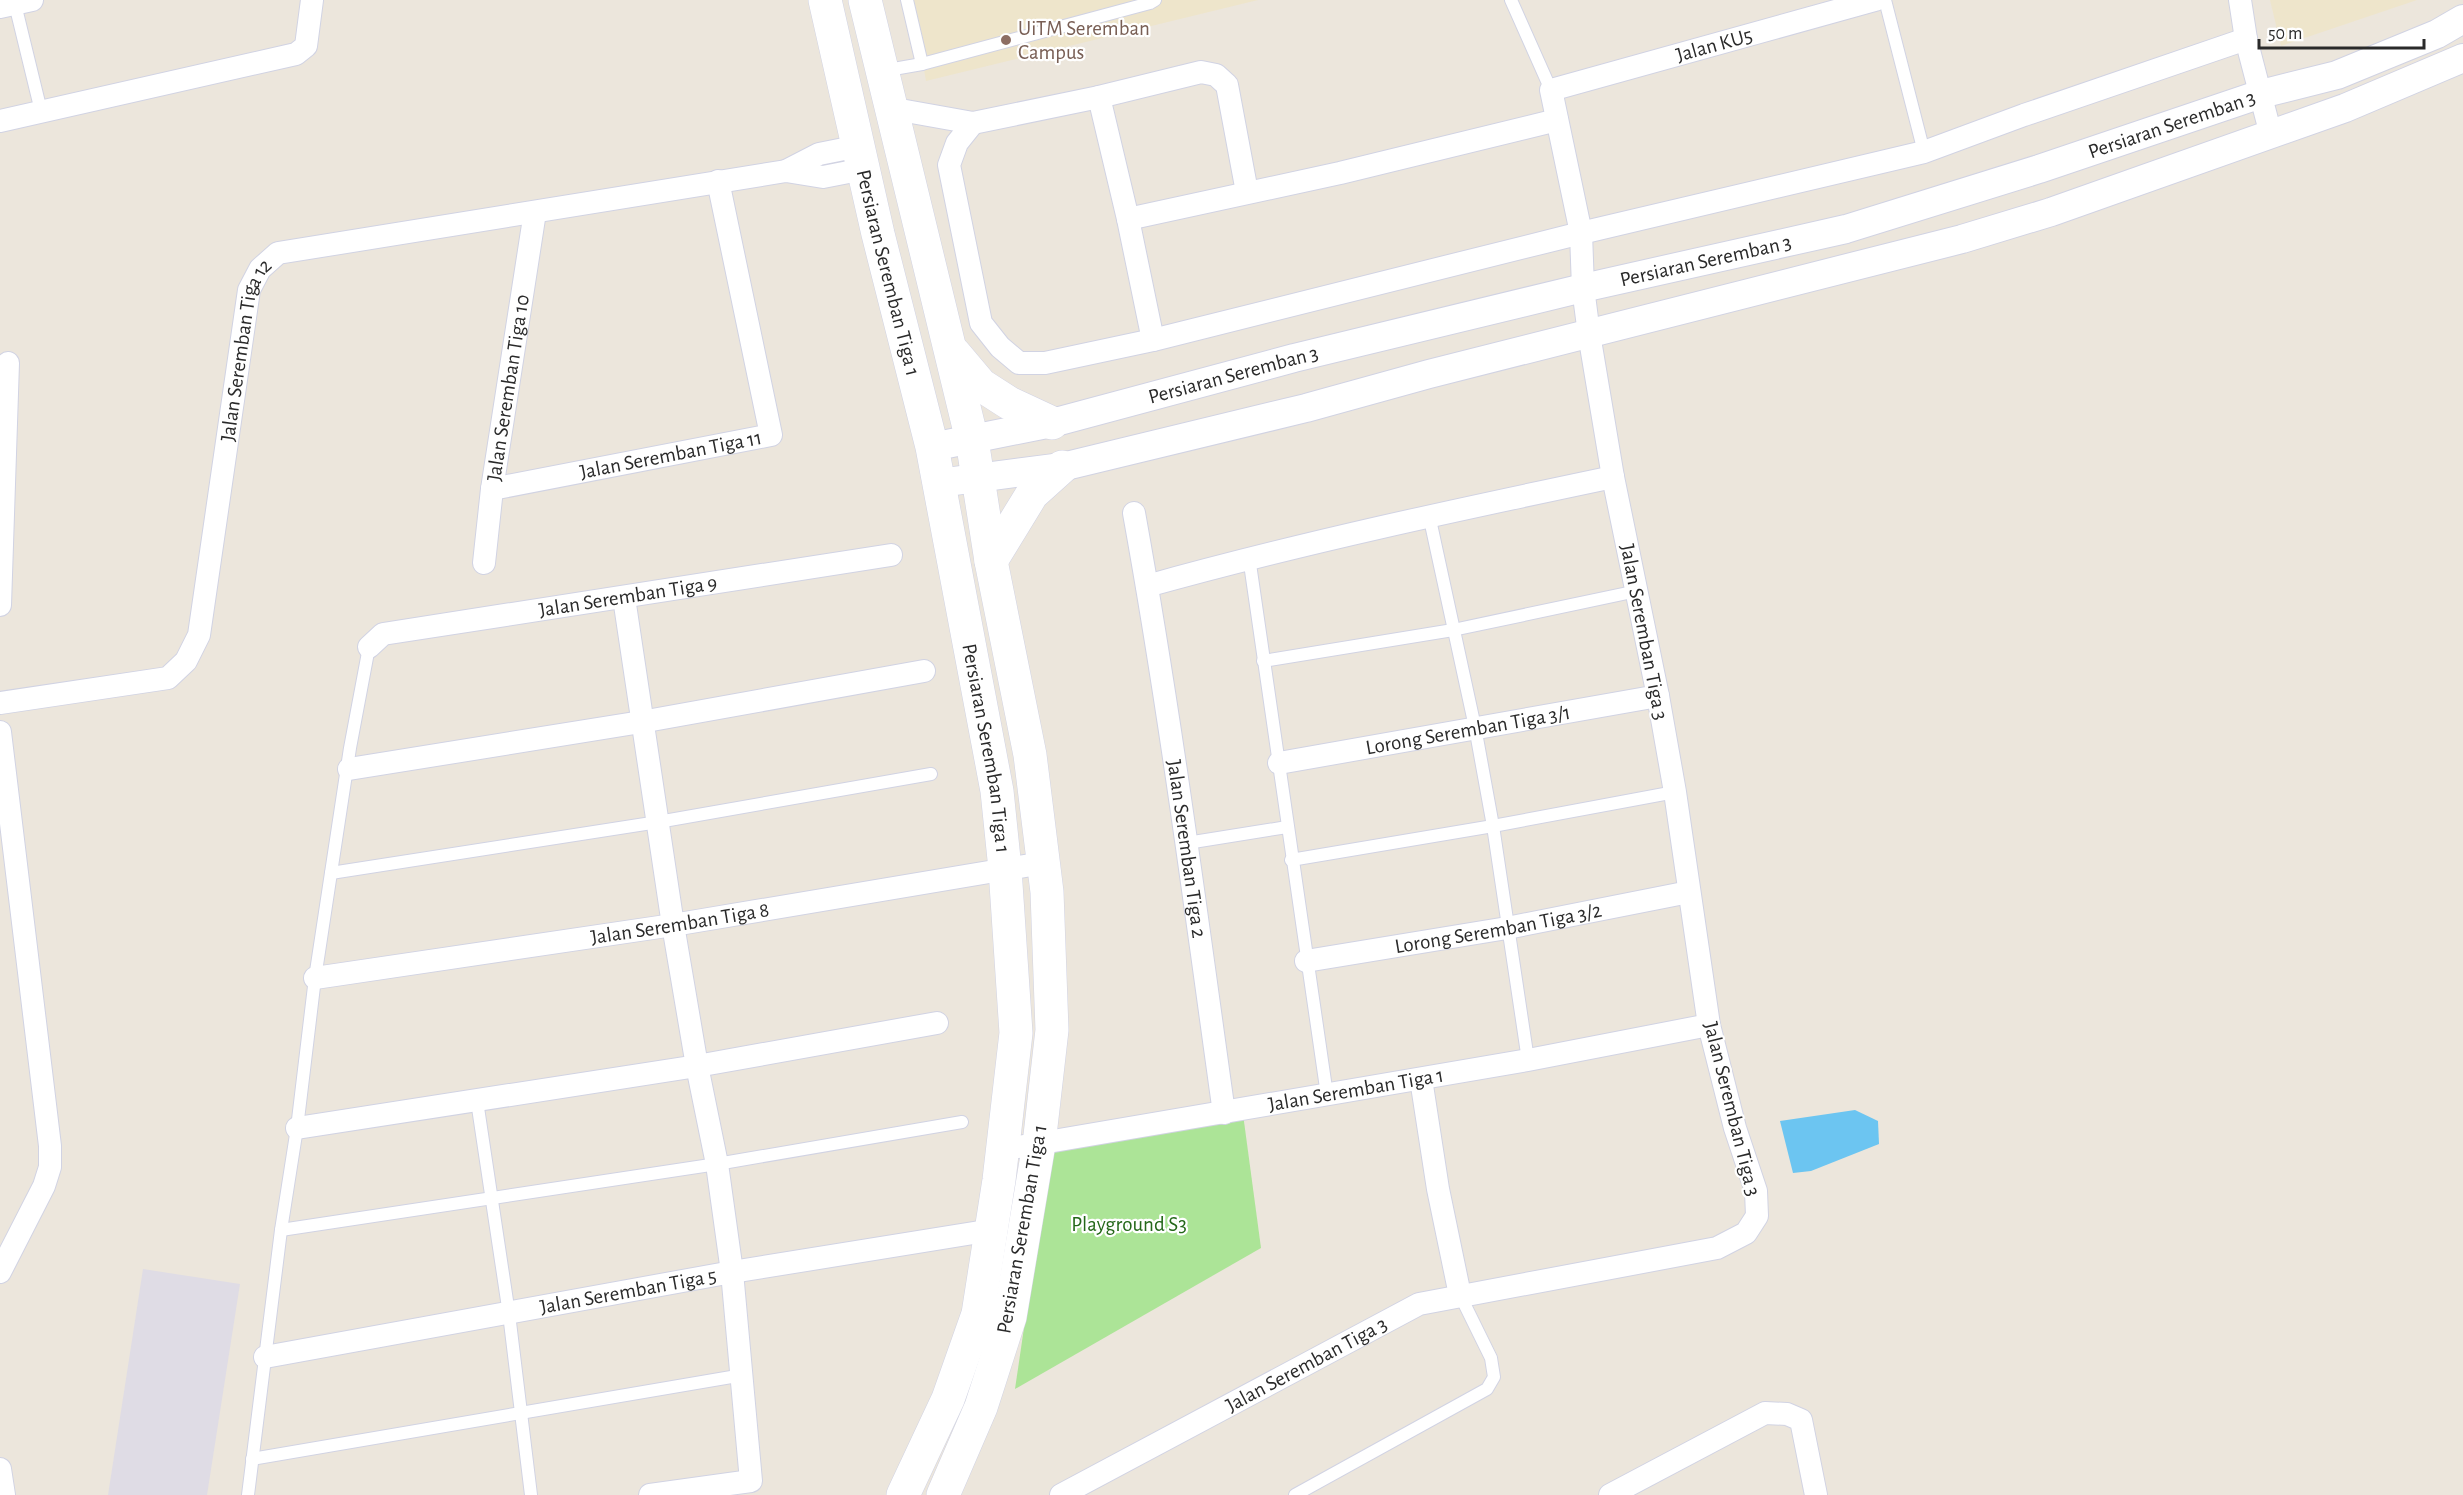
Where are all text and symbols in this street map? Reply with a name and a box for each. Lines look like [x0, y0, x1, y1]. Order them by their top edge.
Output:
scale bar [2259, 12, 2424, 50]
place label: UiTM Seremban Campus [1018, 18, 1150, 63]
street label: Jalan KU5 [1674, 24, 1755, 65]
text: 50 m [2268, 25, 2302, 43]
marker: UiTM Seremban Campus [999, 33, 1013, 47]
street label: Persiaran Seremban 3 [2085, 86, 2258, 162]
street label: Persiaran Seremban Tiga 1 [853, 167, 924, 378]
street label: Persiaran Seremban 3 [1618, 231, 1793, 290]
street label: Jalan Seremban Tiga 12 [217, 254, 275, 443]
street label: Jalan Seremban Tiga 10 [483, 293, 533, 482]
street label: Persiaran Seremban 3 [1146, 342, 1320, 407]
street label: Jalan Seremban Tiga 11 [578, 427, 763, 482]
street label: Jalan Seremban Tiga 3 [1617, 542, 1671, 722]
street label: Jalan Seremban Tiga 9 [537, 572, 719, 620]
street label: Persiaran Seremban Tiga 1 [959, 642, 1014, 854]
street label: Lorong Seremban Tiga 3/1 [1364, 701, 1572, 758]
street label: Jalan Seremban Tiga 2 [1164, 758, 1210, 939]
street label: Jalan Seremban Tiga 8 [589, 899, 771, 948]
street label: Lorong Seremban Tiga 3/2 [1393, 899, 1603, 957]
street label: Jalan Seremban Tiga 3 [1700, 1020, 1764, 1198]
street label: Jalan Seremban Tiga 1 [1267, 1064, 1445, 1115]
street label: Persiaran Seremban Tiga 1 [993, 1123, 1051, 1335]
park label: Playground S3 [1071, 1214, 1187, 1235]
street label: Jalan Seremban Tiga 5 [538, 1265, 718, 1317]
street label: Jalan Seremban Tiga 3 [1222, 1313, 1390, 1416]

